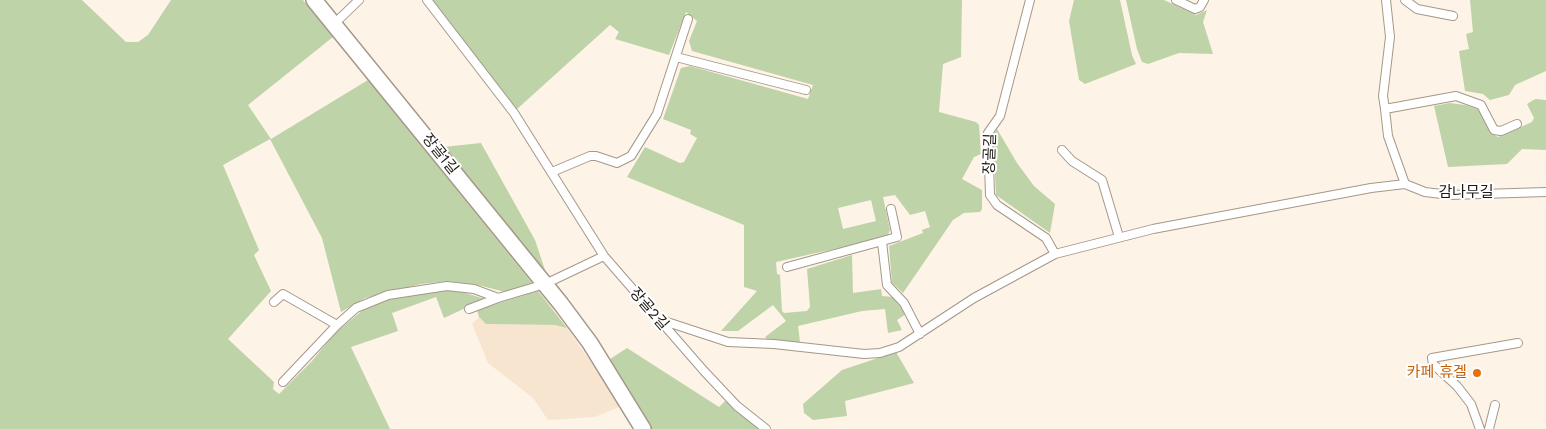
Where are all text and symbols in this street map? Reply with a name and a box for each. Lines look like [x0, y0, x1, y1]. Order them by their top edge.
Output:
street label: 장골1길 [418, 130, 462, 178]
street label: 장골길 [980, 133, 1000, 175]
street label: 감나무길 [1438, 184, 1494, 202]
street label: 장골2길 [626, 284, 672, 334]
place label: 카페 휴겔 [1407, 364, 1467, 382]
marker: 카페 휴겔 [1471, 367, 1483, 379]

